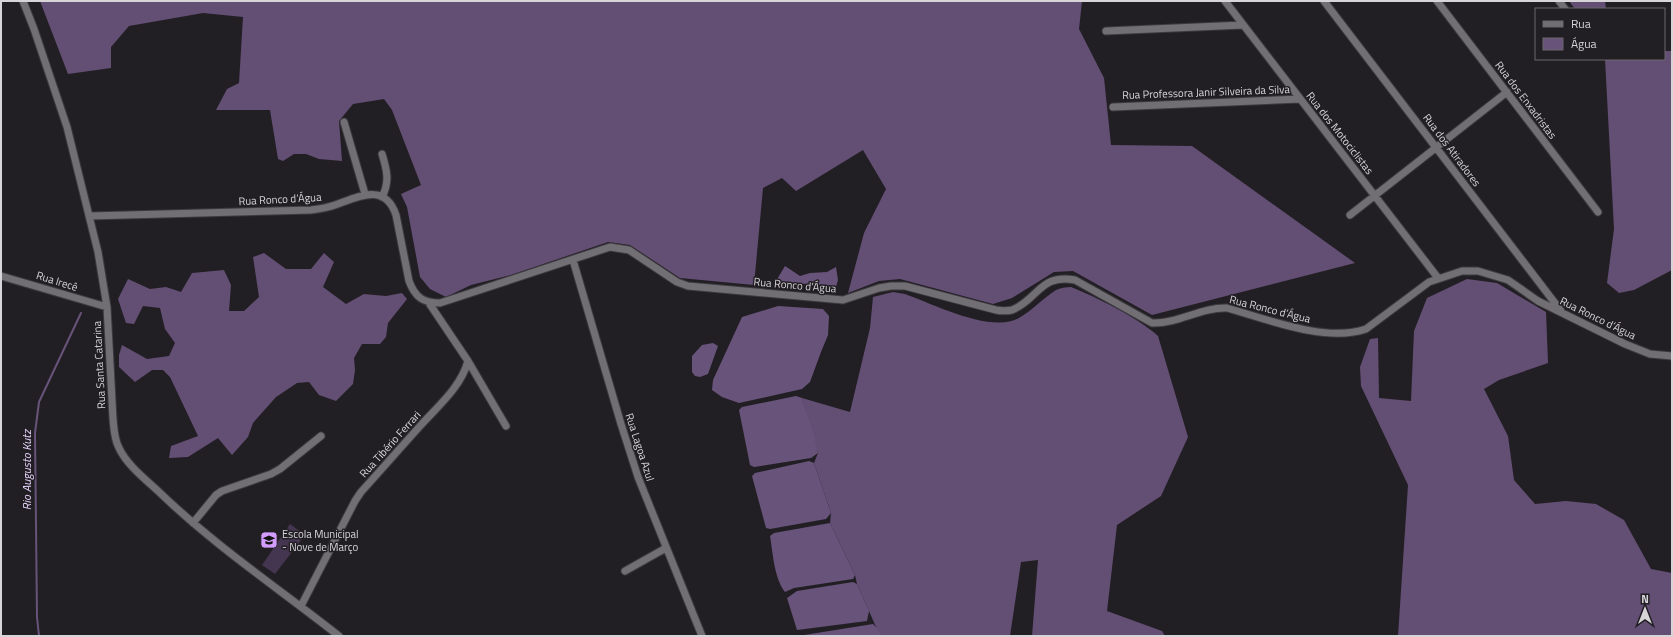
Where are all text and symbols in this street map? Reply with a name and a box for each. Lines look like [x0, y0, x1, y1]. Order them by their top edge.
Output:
legend [1535, 8, 1665, 60]
text: Rua [1571, 14, 1591, 33]
text: Água [1571, 34, 1597, 53]
street label: Rua dos Enxadristas [1491, 58, 1561, 142]
street label: Rua Professora Janir Silveira da Silva [1122, 81, 1291, 103]
street label: Rua dos Motociclistas [1303, 88, 1377, 178]
street label: Rua dos Atiradores [1419, 110, 1485, 190]
street label: Rua Ronco d’Água [238, 189, 322, 209]
street label: Rua Irecê [34, 267, 80, 295]
street label: Rua Ronco d’Água [753, 273, 838, 297]
street label: Rua Ronco d’Água [1228, 291, 1313, 327]
street label: Rua Ronco d’Água [1557, 293, 1639, 344]
street label: Rua Santa Catarina [89, 320, 109, 409]
street label: Rua Tibério Ferrari [356, 407, 424, 481]
street label: Rua Lagoa Azul [621, 411, 659, 483]
water label: Rio Augusto Kutz [17, 429, 36, 510]
place label: Escola Municipal - Nove de Março [282, 526, 359, 555]
school or university icon: Escola Municipal - Nove de Março [259, 530, 279, 550]
north arrow [1625, 589, 1665, 629]
text: N [1641, 591, 1649, 607]

